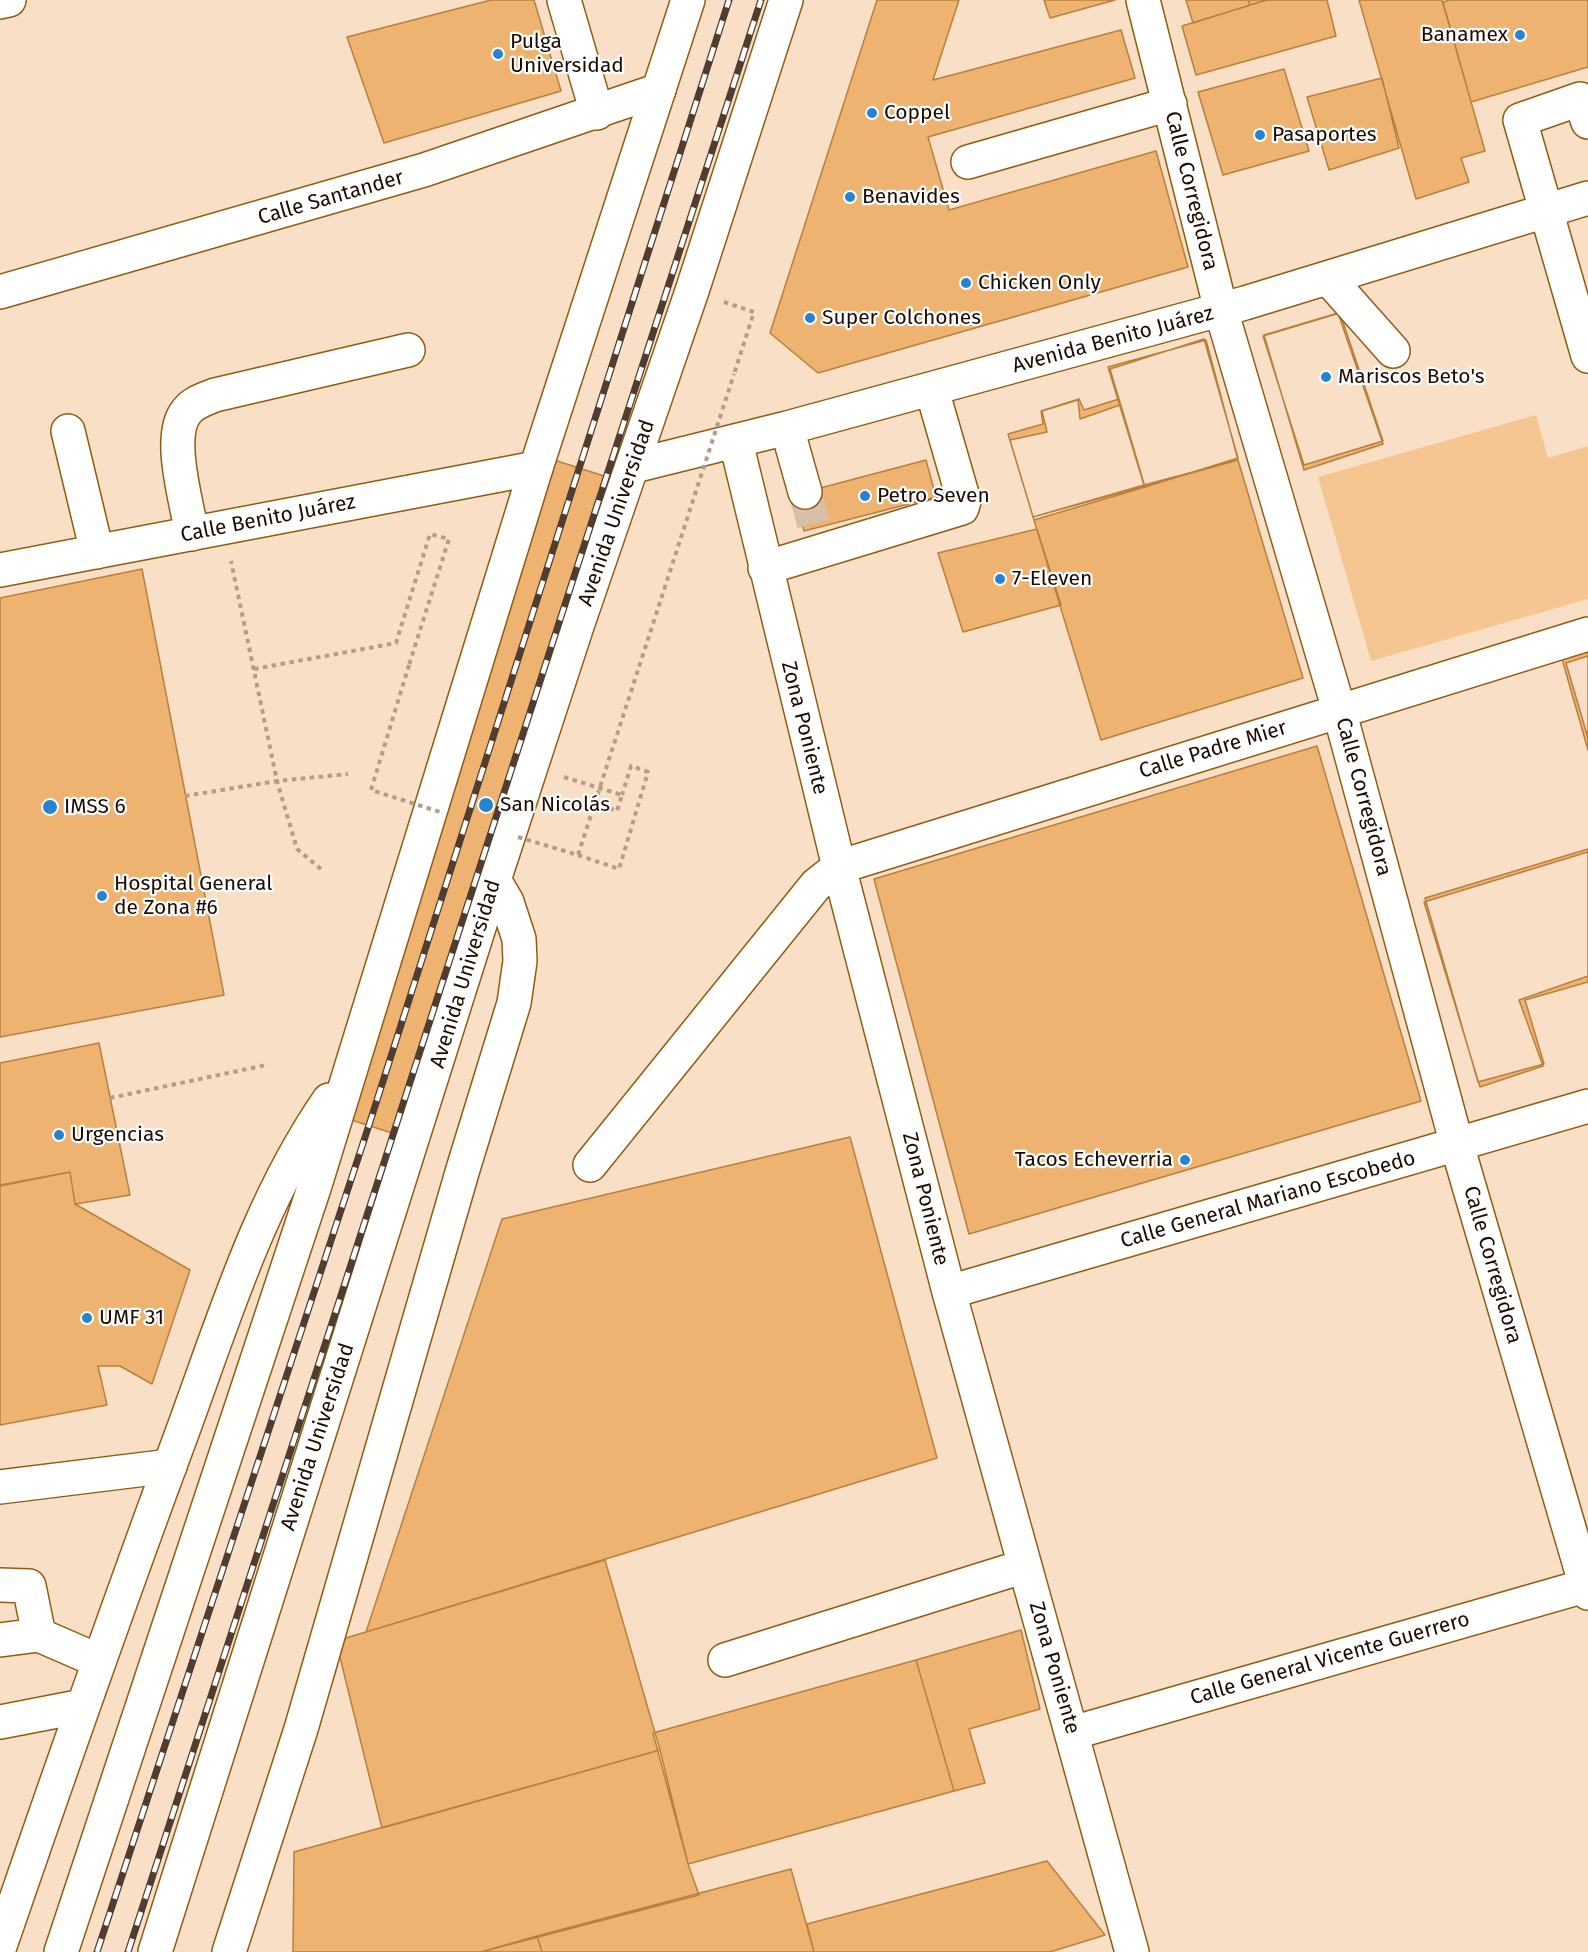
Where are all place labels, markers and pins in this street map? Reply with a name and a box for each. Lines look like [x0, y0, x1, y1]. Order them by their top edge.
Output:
place label: Banamex [1421, 22, 1508, 48]
marker: Banamex [1513, 28, 1527, 42]
place label: Pulga Universidad [510, 29, 624, 79]
marker: Pulga Universidad [491, 47, 505, 61]
place label: Coppel [884, 100, 950, 126]
marker: Coppel [865, 106, 879, 120]
place label: Pasaportes [1272, 122, 1377, 148]
marker: Pasaportes [1253, 128, 1267, 142]
place label: Benavides [862, 184, 960, 210]
marker: Benavides [843, 190, 857, 204]
place label: Chicken Only [978, 270, 1101, 296]
marker: Chicken Only [959, 276, 973, 290]
place label: Super Colchones [822, 305, 981, 331]
marker: Super Colchones [803, 311, 817, 325]
place label: Mariscos Beto's [1338, 364, 1485, 390]
marker: Mariscos Beto's [1319, 370, 1333, 384]
place label: Petro Seven [877, 483, 990, 509]
marker: Petro Seven [858, 489, 872, 503]
place label: 7-Eleven [1012, 566, 1092, 592]
marker: 7-Eleven [993, 572, 1007, 586]
place label: San Nicolás [500, 792, 610, 818]
place label: IMSS 6 [64, 794, 126, 820]
marker: San Nicolás [477, 796, 495, 814]
marker: IMSS 6 [41, 798, 59, 816]
place label: Hospital General de Zona #6 [114, 871, 272, 921]
marker: Hospital General de Zona #6 [95, 889, 109, 903]
place label: Urgencias [71, 1122, 164, 1148]
marker: Urgencias [52, 1128, 66, 1142]
place label: Tacos Echeverria [1015, 1147, 1173, 1173]
marker: Tacos Echeverria [1178, 1153, 1192, 1167]
place label: UMF 31 [99, 1305, 164, 1331]
marker: UMF 31 [80, 1311, 94, 1325]

